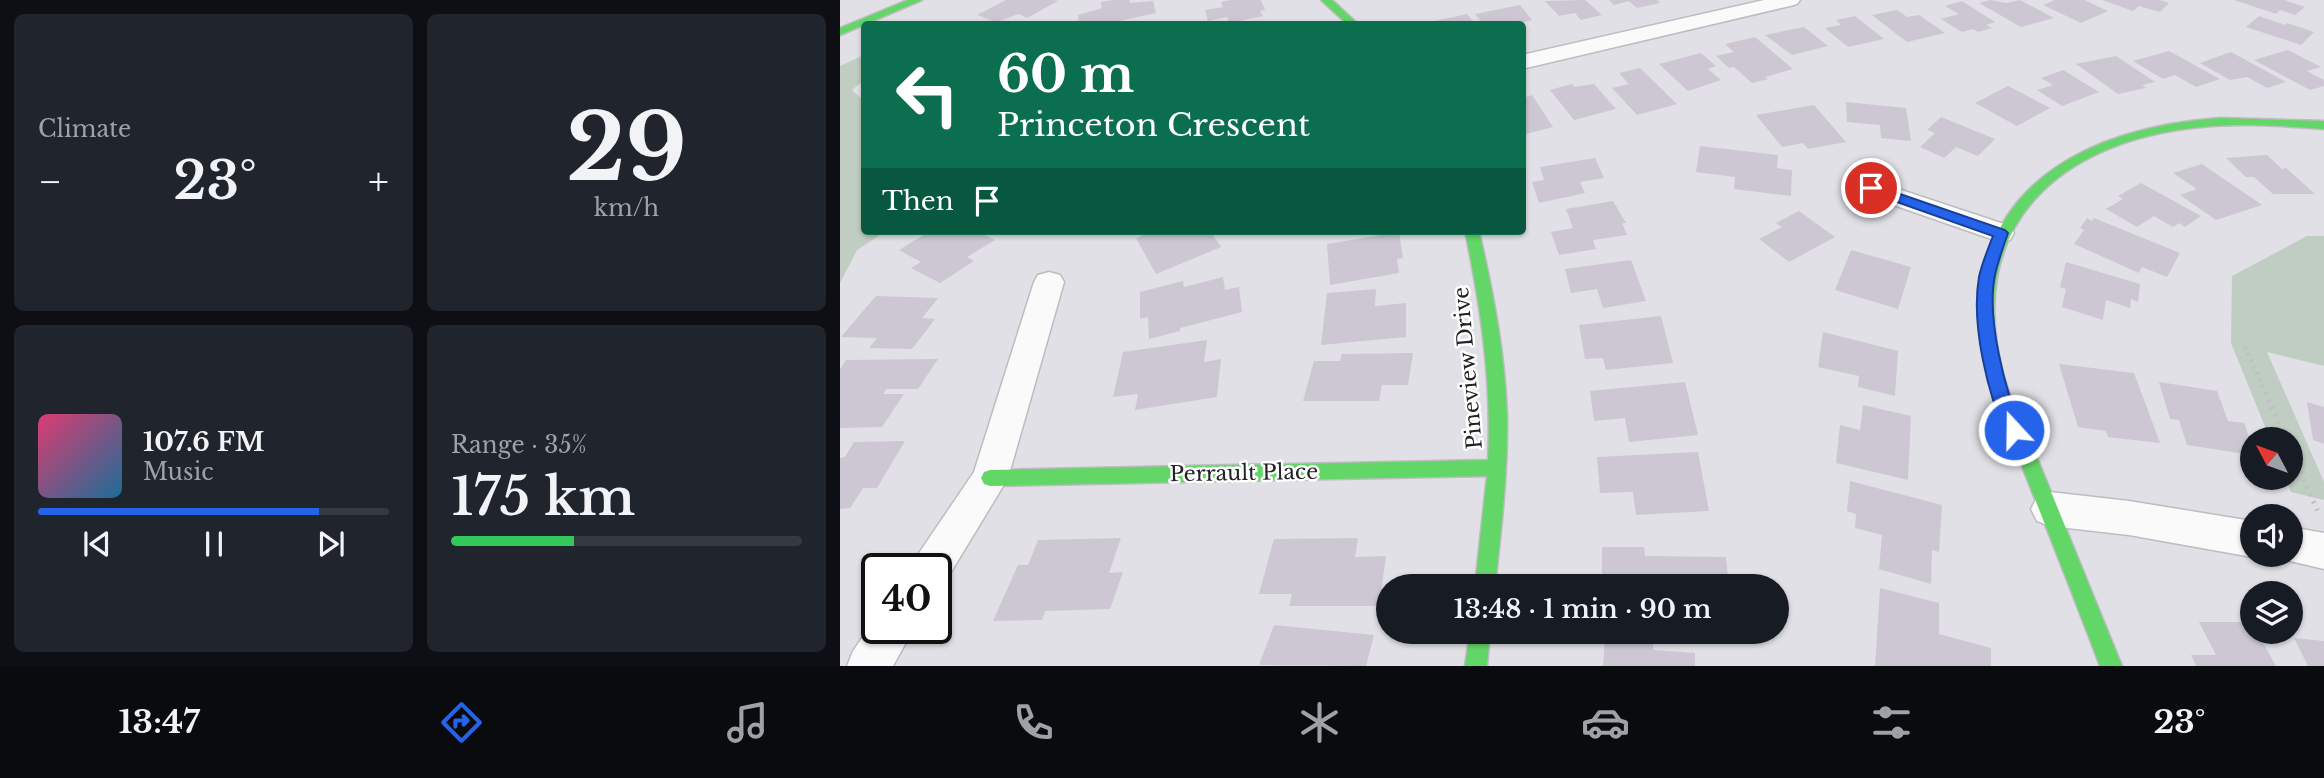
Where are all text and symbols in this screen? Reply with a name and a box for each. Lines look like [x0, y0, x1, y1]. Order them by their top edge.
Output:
text: 60 m [997, 44, 1134, 105]
icon: left [882, 49, 973, 140]
text: 29 [566, 92, 687, 205]
text: Princeton Crescent [997, 105, 1310, 145]
text: Climate [38, 115, 131, 143]
text: 23° [173, 149, 257, 213]
text: − [38, 158, 62, 205]
text: + [368, 158, 389, 205]
pin [1841, 158, 1901, 218]
icon: arrive [1852, 169, 1890, 207]
icon: arrive [968, 182, 1006, 220]
text: Then [882, 185, 954, 217]
text: km/h [594, 194, 659, 222]
street label: Pineview Drive [1448, 286, 1488, 450]
position arrow [1977, 393, 2051, 467]
text: 107.6 FM [143, 426, 264, 458]
north arrow [2240, 427, 2303, 490]
map controls [2240, 427, 2303, 644]
text: Range · 35% [451, 431, 587, 459]
text: Music [143, 458, 214, 486]
street label: Perrault Place [1170, 459, 1318, 487]
text: 175 km [451, 465, 635, 529]
button: sound [2240, 504, 2303, 567]
icon: previous [78, 525, 116, 563]
icon: pause [195, 525, 233, 563]
icon: next [312, 525, 350, 563]
speed limit sign: 40 [861, 553, 952, 644]
button: layers [2240, 581, 2303, 644]
text: 13:48 · 1 min · 90 m [1453, 593, 1712, 625]
icon: directions [437, 698, 486, 747]
icon: music [723, 698, 772, 747]
icon: phone [1009, 698, 1058, 747]
icon: climate [1295, 698, 1344, 747]
icon: car [1581, 698, 1630, 747]
icon: filters [1867, 698, 1916, 747]
text: 13:47 [119, 702, 200, 742]
text: 23° [2154, 702, 2205, 742]

